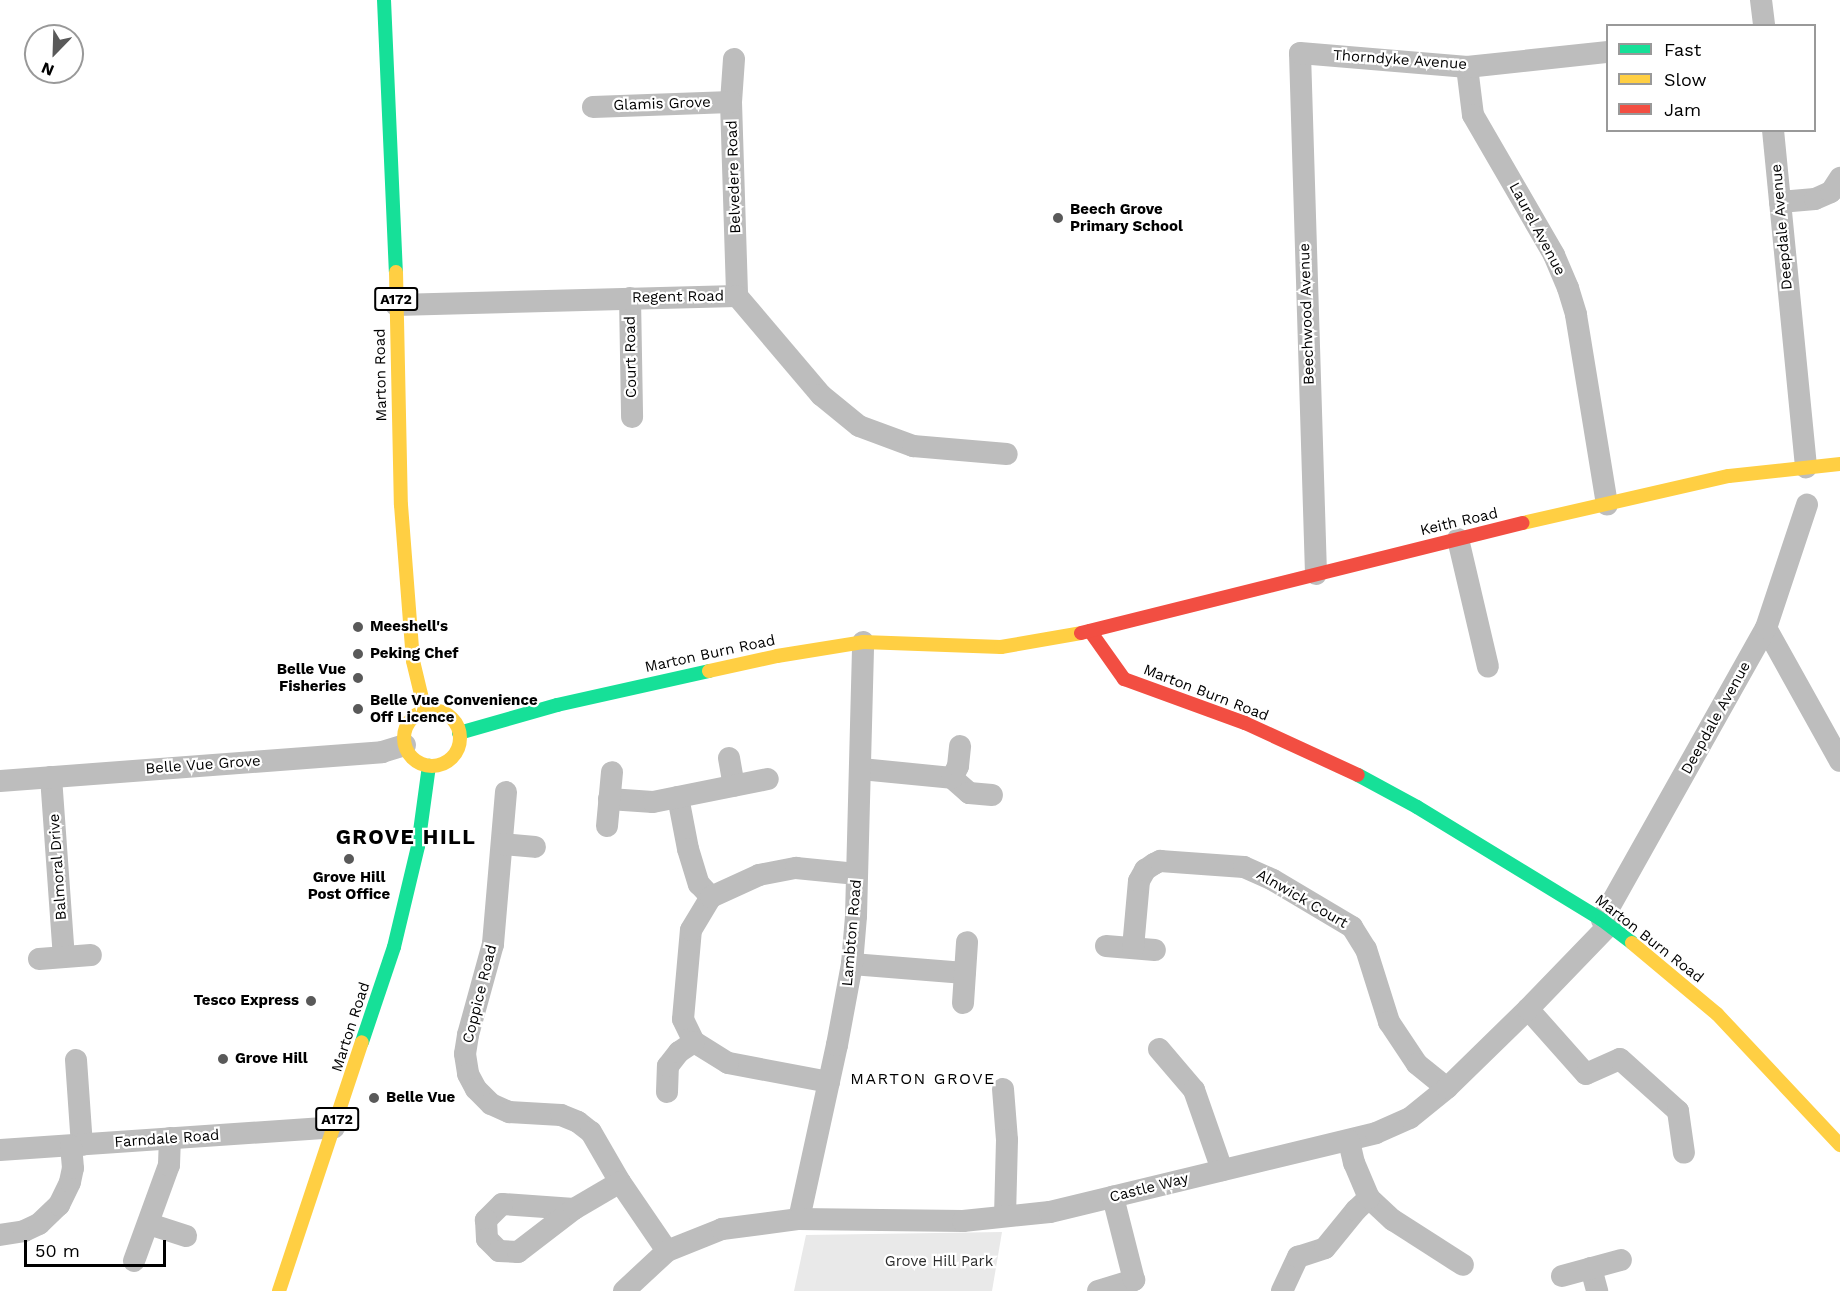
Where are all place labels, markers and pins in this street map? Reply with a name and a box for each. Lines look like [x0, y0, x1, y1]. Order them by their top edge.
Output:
place label: Beech Grove Primary School [1070, 200, 1183, 235]
marker: Beech Grove Primary School [1051, 211, 1065, 225]
place label: Meeshell's [370, 618, 448, 636]
marker: Meeshell's [351, 620, 365, 634]
place label: Peking Chef [370, 645, 459, 663]
marker: Peking Chef [351, 647, 365, 661]
place label: Belle Vue Fisheries [276, 660, 346, 695]
marker: Belle Vue Fisheries [351, 671, 365, 685]
place label: Belle Vue Convenience Off Licence [370, 691, 538, 726]
marker: Belle Vue Convenience Off Licence [351, 702, 365, 716]
marker: Grove Hill Post Office [342, 852, 356, 866]
place label: Grove Hill Post Office [308, 868, 390, 903]
place label: Tesco Express [193, 992, 299, 1010]
marker: Tesco Express [304, 994, 318, 1008]
place label: Grove Hill [235, 1050, 308, 1068]
marker: Grove Hill [216, 1052, 230, 1066]
place label: Belle Vue [386, 1089, 456, 1107]
marker: Belle Vue [367, 1091, 381, 1105]

